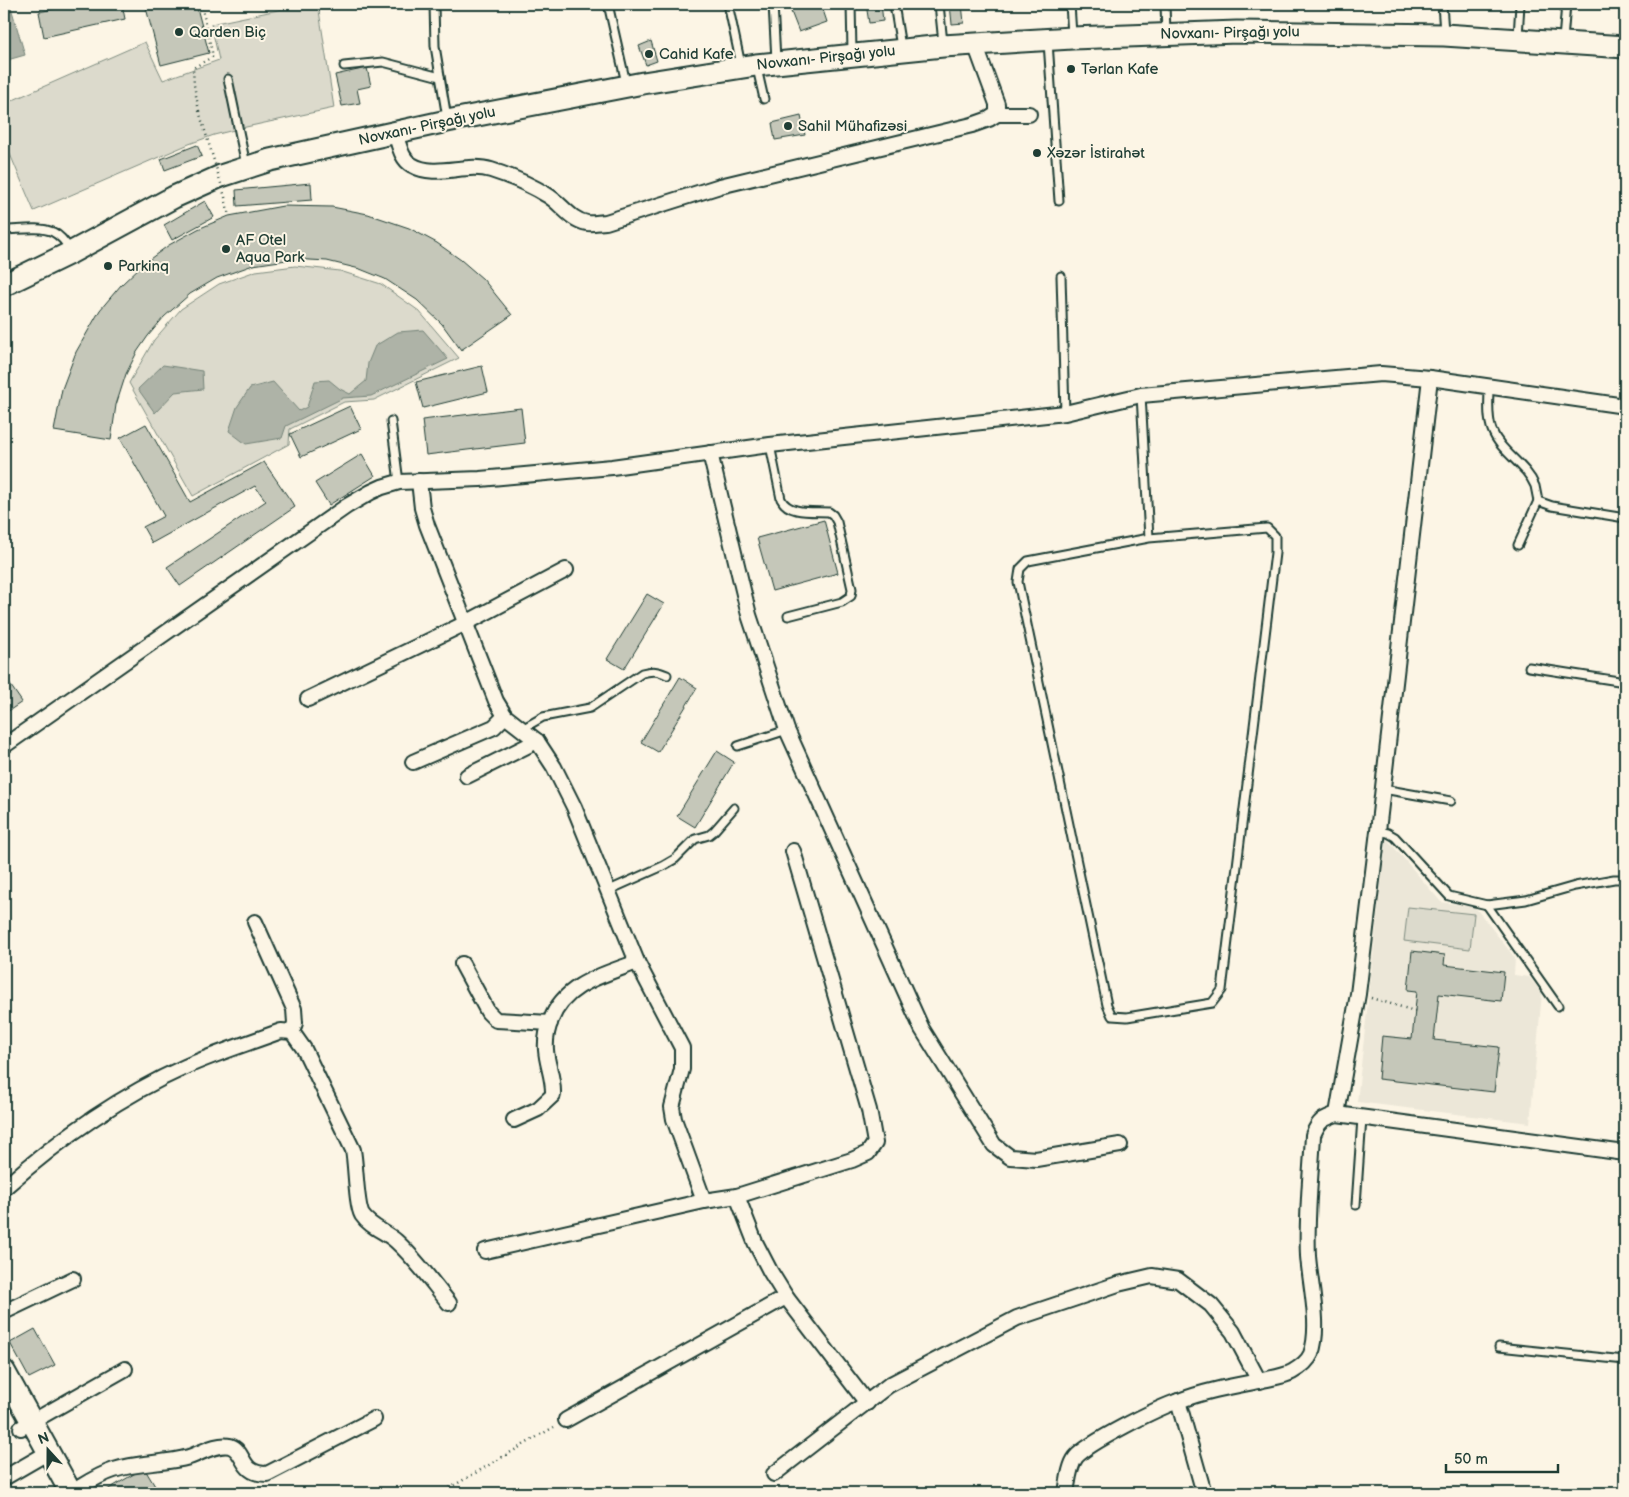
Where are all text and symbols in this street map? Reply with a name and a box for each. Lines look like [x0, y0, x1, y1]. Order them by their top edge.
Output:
street label: Novxanı- Pirşağı yolu [1160, 22, 1300, 44]
place label: Qarden Biç [189, 23, 266, 42]
marker: Qarden Biç [173, 26, 185, 38]
street label: Novxanı- Pirşağı yolu [756, 41, 896, 75]
place label: Cahid Kafe [659, 45, 734, 64]
marker: Cahid Kafe [643, 48, 655, 60]
place label: Tərlan Kafe [1081, 60, 1158, 79]
marker: Tərlan Kafe [1065, 63, 1077, 75]
street label: Novxanı- Pirşağı yolu [357, 102, 497, 150]
place label: Sahil Mühafizəsi [798, 117, 907, 136]
marker: Sahil Mühafizəsi [782, 120, 794, 132]
place label: Xəzər İstirahət [1046, 144, 1145, 163]
marker: Xəzər İstirahət [1031, 147, 1043, 159]
place label: AF Otel Aqua Park [236, 231, 305, 267]
marker: AF Otel Aqua Park [220, 243, 232, 255]
place label: Parkinq [118, 257, 169, 276]
marker: Parkinq [102, 260, 114, 272]
north arrow [22, 1424, 72, 1474]
text: N [36, 1429, 51, 1448]
scale bar [1446, 1442, 1559, 1474]
text: 50 m [1454, 1450, 1488, 1469]

